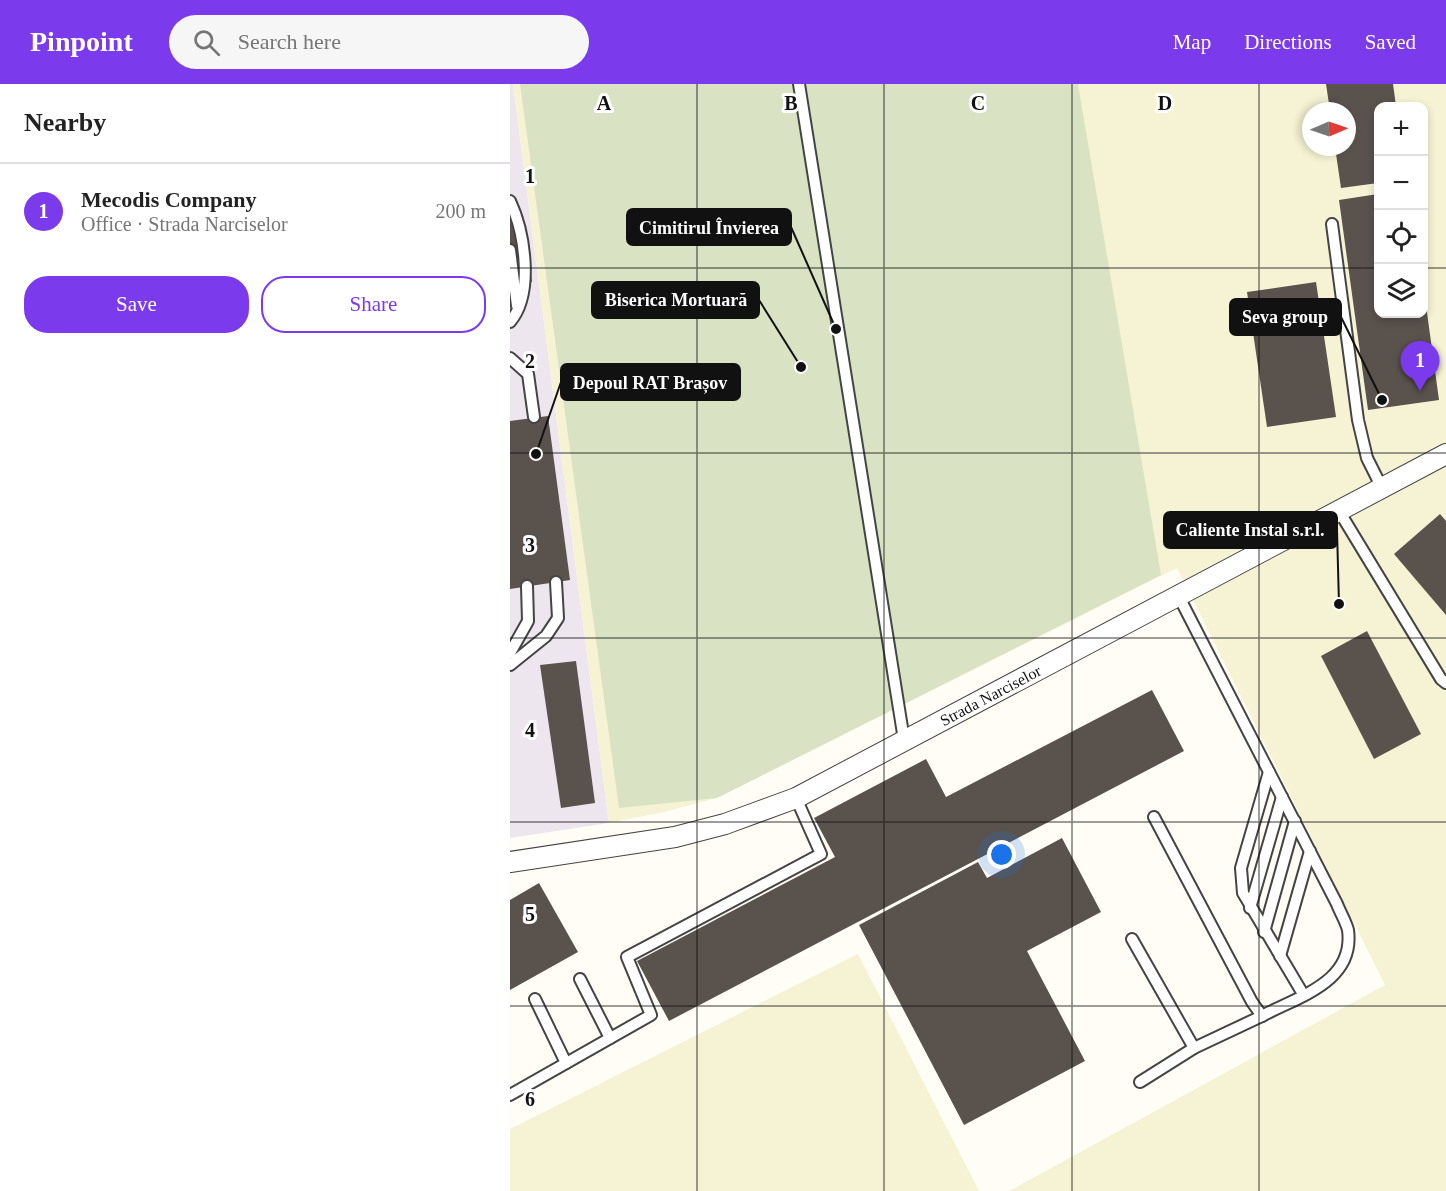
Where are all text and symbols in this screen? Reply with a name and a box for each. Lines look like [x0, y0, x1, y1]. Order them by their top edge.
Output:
search box [169, 15, 589, 69]
text: Pinpoint [30, 26, 133, 57]
icon: search [190, 26, 223, 59]
text: Search here [238, 29, 341, 54]
text: Map [1173, 30, 1211, 54]
text: Directions [1244, 30, 1332, 54]
text: Saved [1365, 30, 1416, 54]
text: A [597, 92, 612, 114]
text: B [784, 92, 798, 114]
text: C [971, 92, 985, 114]
text: D [1158, 92, 1172, 114]
north arrow [1302, 102, 1356, 156]
map controls [1374, 102, 1428, 318]
button: + [1374, 102, 1428, 156]
text: Nearby [24, 108, 106, 137]
button: − [1374, 156, 1428, 210]
text: 1 [525, 165, 535, 187]
text: Mecodis Company [81, 187, 256, 212]
text: 1 [39, 200, 49, 222]
text: 200 m [435, 200, 486, 222]
callout: Cimitirul Învierea [627, 209, 791, 245]
button: locate [1374, 210, 1428, 264]
text: Office · Strada Narciselor [81, 213, 288, 235]
text: Cimitirul Învierea [639, 217, 779, 238]
button: layers [1374, 264, 1428, 318]
button: Save [24, 276, 249, 333]
button: Share [261, 276, 486, 333]
callout: Biserica Mortuară [592, 282, 759, 318]
text: Biserica Mortuară [605, 290, 747, 310]
callout: Seva group [1230, 299, 1341, 335]
text: Seva group [1242, 307, 1328, 327]
pin: 1 [1400, 342, 1440, 391]
text: 2 [525, 350, 535, 372]
callout: Depoul RAT Brașov [561, 364, 740, 400]
text: Depoul RAT Brașov [573, 373, 727, 394]
callout: Caliente Instal s.r.l. [1164, 512, 1337, 548]
text: Caliente Instal s.r.l. [1176, 520, 1324, 540]
text: 3 [525, 534, 535, 556]
street label: Strada Narciselor [937, 661, 1044, 729]
text: 4 [525, 719, 535, 741]
your location [987, 840, 1016, 869]
text: 5 [525, 903, 535, 925]
text: 6 [525, 1088, 535, 1110]

